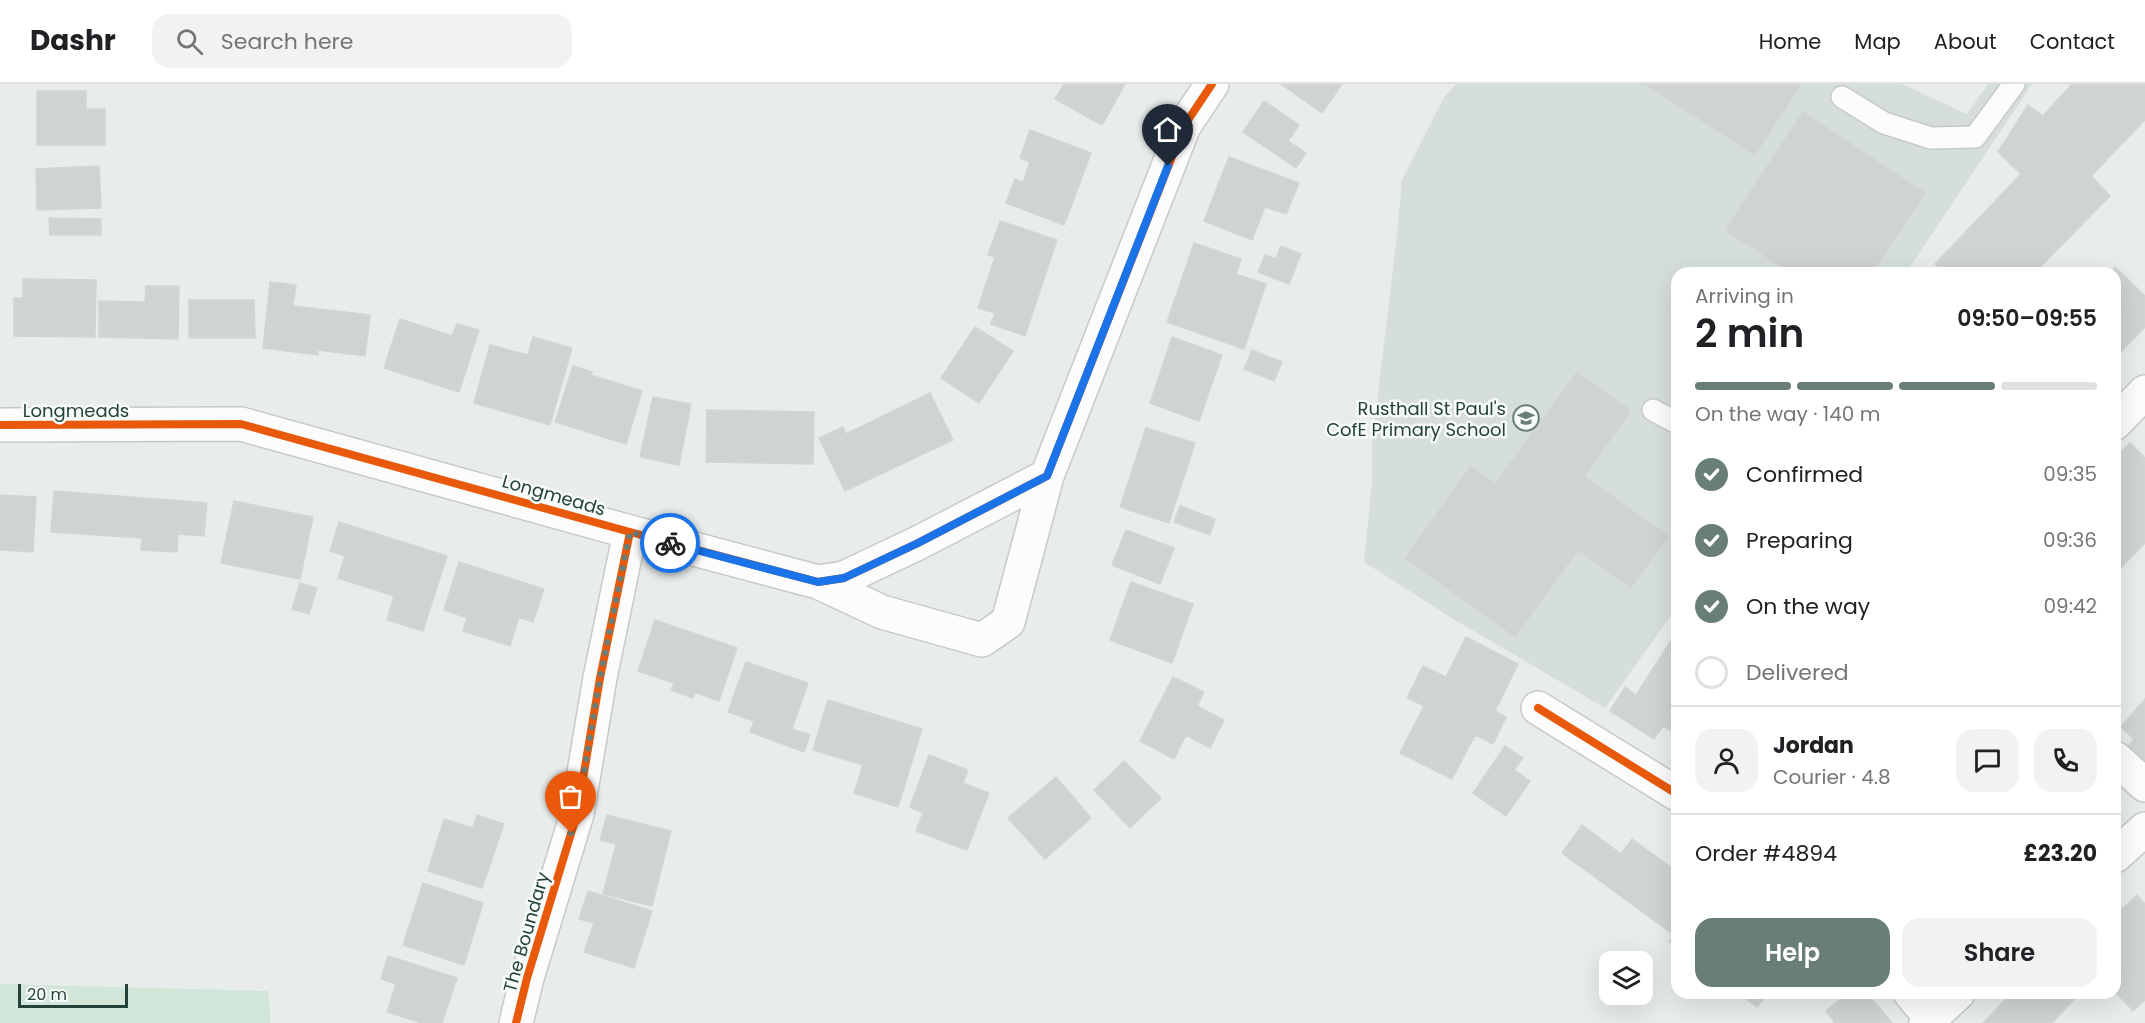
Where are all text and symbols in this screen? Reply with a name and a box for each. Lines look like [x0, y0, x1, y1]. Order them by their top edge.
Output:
search box [152, 14, 572, 68]
text: Dashr [30, 21, 116, 60]
icon: search [173, 25, 206, 58]
text: Search here [221, 26, 353, 57]
text: Home [1759, 27, 1821, 56]
text: Map [1854, 27, 1901, 56]
text: About [1934, 27, 1997, 56]
text: Contact [2030, 27, 2115, 56]
pin [1142, 104, 1193, 166]
icon: home [1151, 113, 1184, 146]
text: Arriving in [1695, 282, 1794, 310]
text: 09:50–09:55 [1957, 303, 2097, 334]
text: 2 min [1695, 306, 1804, 361]
place label: Rusthall St Paul's CofE Primary School [1326, 396, 1506, 442]
street label: Longmeads [23, 398, 129, 423]
text: On the way · 140 m [1695, 400, 1880, 428]
school or university icon: Rusthall St Paul's CofE Primary School [1511, 403, 1541, 433]
icon: check [1695, 458, 1728, 491]
text: Confirmed [1746, 459, 1863, 490]
text: 09:35 [2043, 460, 2097, 488]
street label: Longmeads [499, 468, 609, 522]
courier [640, 513, 700, 573]
icon: check [1695, 524, 1728, 557]
text: Preparing [1746, 525, 1853, 556]
text: 09:36 [2043, 526, 2097, 554]
icon: bike [654, 527, 687, 560]
icon: check [1695, 590, 1728, 623]
text: On the way [1746, 591, 1870, 622]
text: 09:42 [2044, 592, 2097, 620]
text: Delivered [1746, 657, 1849, 688]
button: person [1695, 729, 1758, 792]
button: chat [1956, 729, 2019, 792]
button: phone [2034, 729, 2097, 792]
text: Jordan [1773, 730, 1854, 761]
text: Courier · 4.8 [1773, 763, 1891, 791]
pin [545, 771, 596, 833]
icon: bag [554, 780, 587, 813]
text: Order #4894 [1695, 838, 1837, 869]
text: £23.20 [2023, 838, 2097, 869]
street label: The Boundary [497, 869, 555, 995]
button: Help [1695, 918, 1890, 987]
button: Share [1902, 918, 2097, 987]
map controls [1599, 951, 1653, 1005]
button: layers [1599, 951, 1653, 1005]
scale bar [18, 981, 128, 1008]
text: 20 m [27, 983, 67, 1006]

